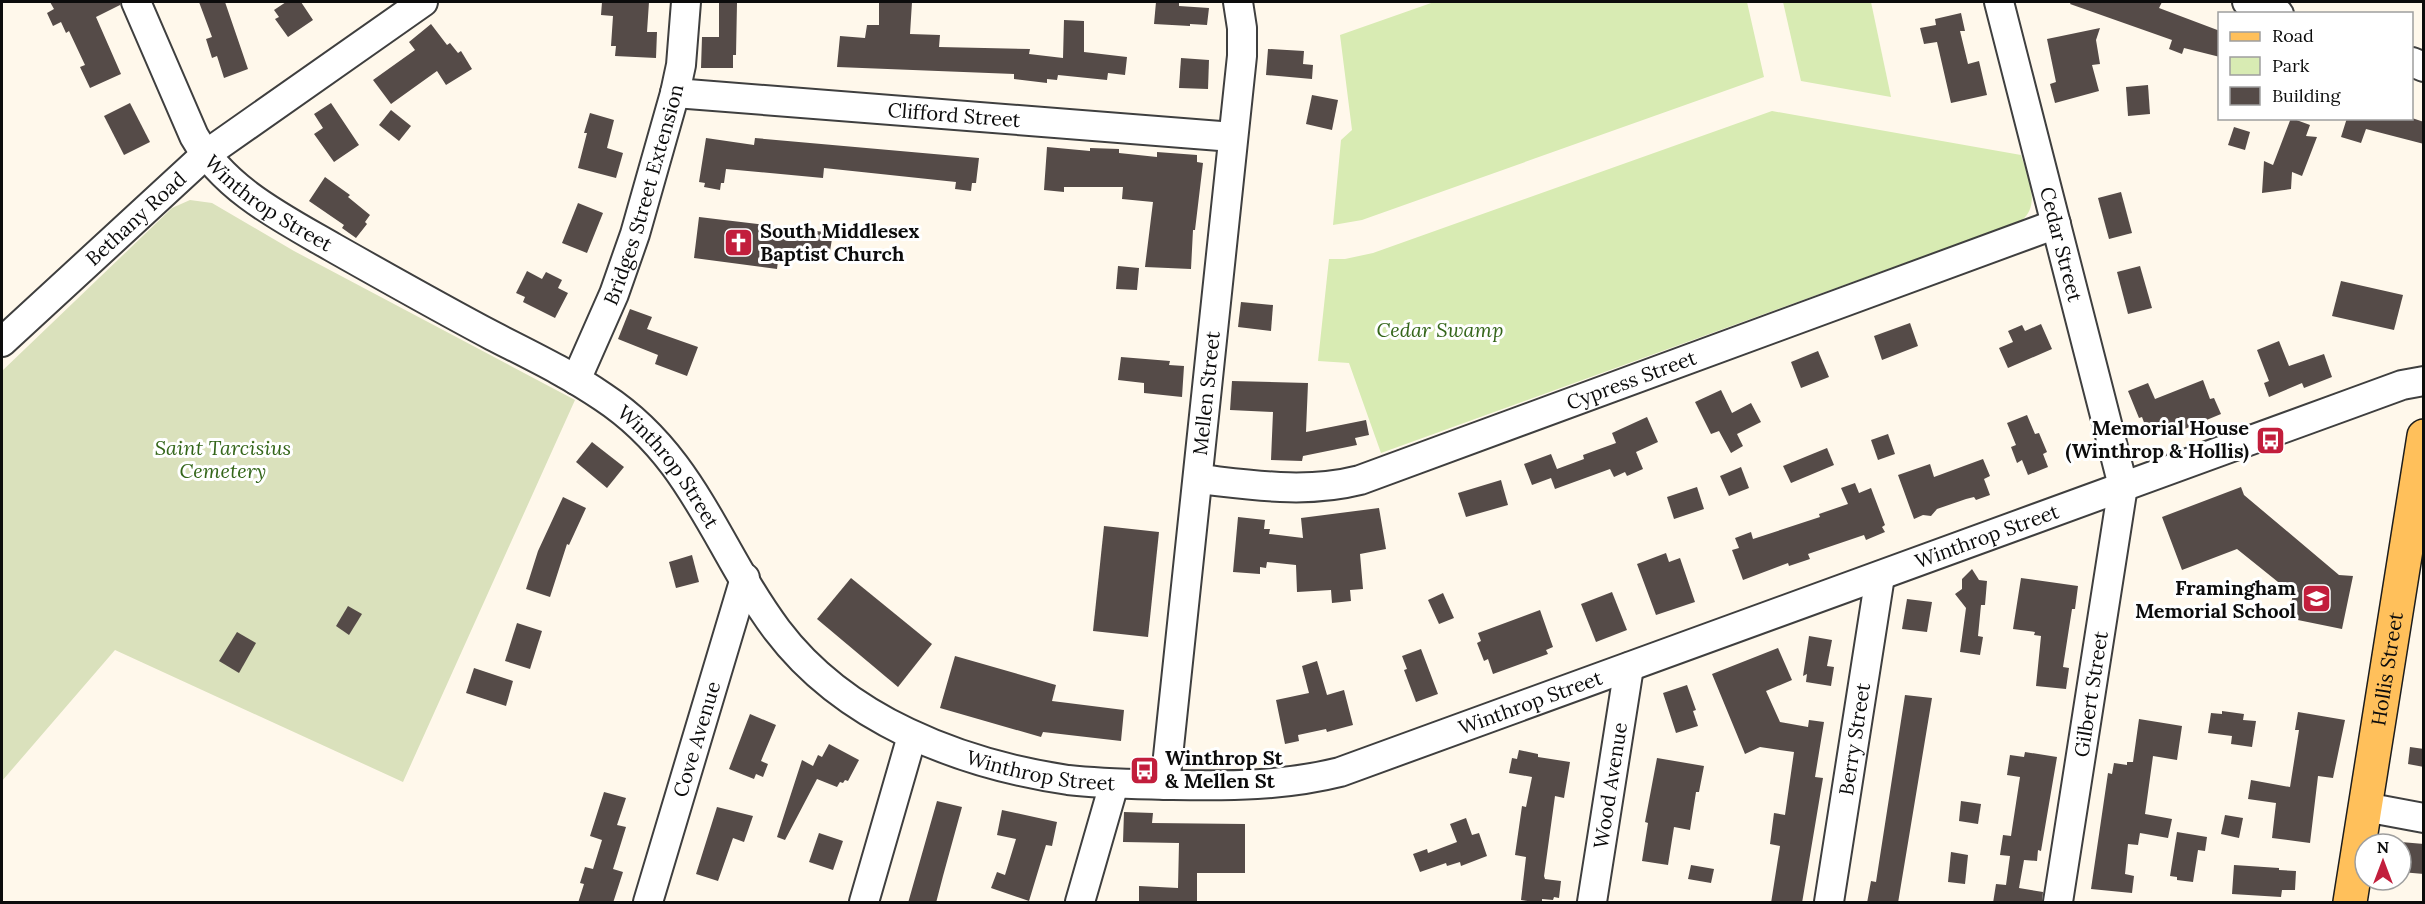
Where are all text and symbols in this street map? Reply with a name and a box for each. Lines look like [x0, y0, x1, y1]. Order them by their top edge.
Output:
legend [2218, 12, 2413, 120]
text: Road [2272, 24, 2314, 47]
text: Park [2272, 54, 2310, 77]
street label: Bridges Street Extension [598, 82, 689, 309]
text: Building [2272, 84, 2342, 107]
street label: Clifford Street [887, 97, 1022, 132]
street label: Winthrop Street [200, 149, 337, 257]
street label: Bethany Road [80, 166, 191, 271]
street label: Cedar Street [2035, 184, 2088, 304]
place label: South Middlesex Baptist Church [760, 218, 920, 266]
church icon: South Middlesex Baptist Church [723, 226, 755, 258]
park label: Cedar Swamp [1377, 317, 1503, 342]
street label: Mellen Street [1187, 329, 1225, 457]
street label: Cypress Street [1563, 344, 1700, 415]
street label: Winthrop Street [613, 399, 725, 533]
place label: Memorial House (Winthrop & Hollis) [2066, 415, 2249, 464]
bus stop icon: Memorial House (Winthrop & Hollis) [2254, 424, 2286, 456]
park label: Saint Tarcisius Cemetery [155, 435, 291, 483]
street label: Winthrop Street [1912, 498, 2062, 573]
place label: Framingham Memorial School [2135, 575, 2297, 623]
school or university icon: Framingham Memorial School [2301, 583, 2333, 615]
street label: Hollis Street [2365, 610, 2408, 727]
street label: Gilbert Street [2068, 629, 2113, 759]
street label: Winthrop Street [1455, 664, 1606, 740]
street label: Cove Avenue [667, 678, 725, 800]
street label: Berry Street [1833, 681, 1875, 797]
street label: Wood Avenue [1588, 720, 1632, 850]
street label: Winthrop Street [963, 744, 1116, 795]
place label: Winthrop St & Mellen St [1165, 745, 1284, 793]
bus stop icon: Winthrop St & Mellen St [1128, 754, 1160, 786]
north arrow [2353, 832, 2413, 892]
text: N [2377, 837, 2389, 857]

